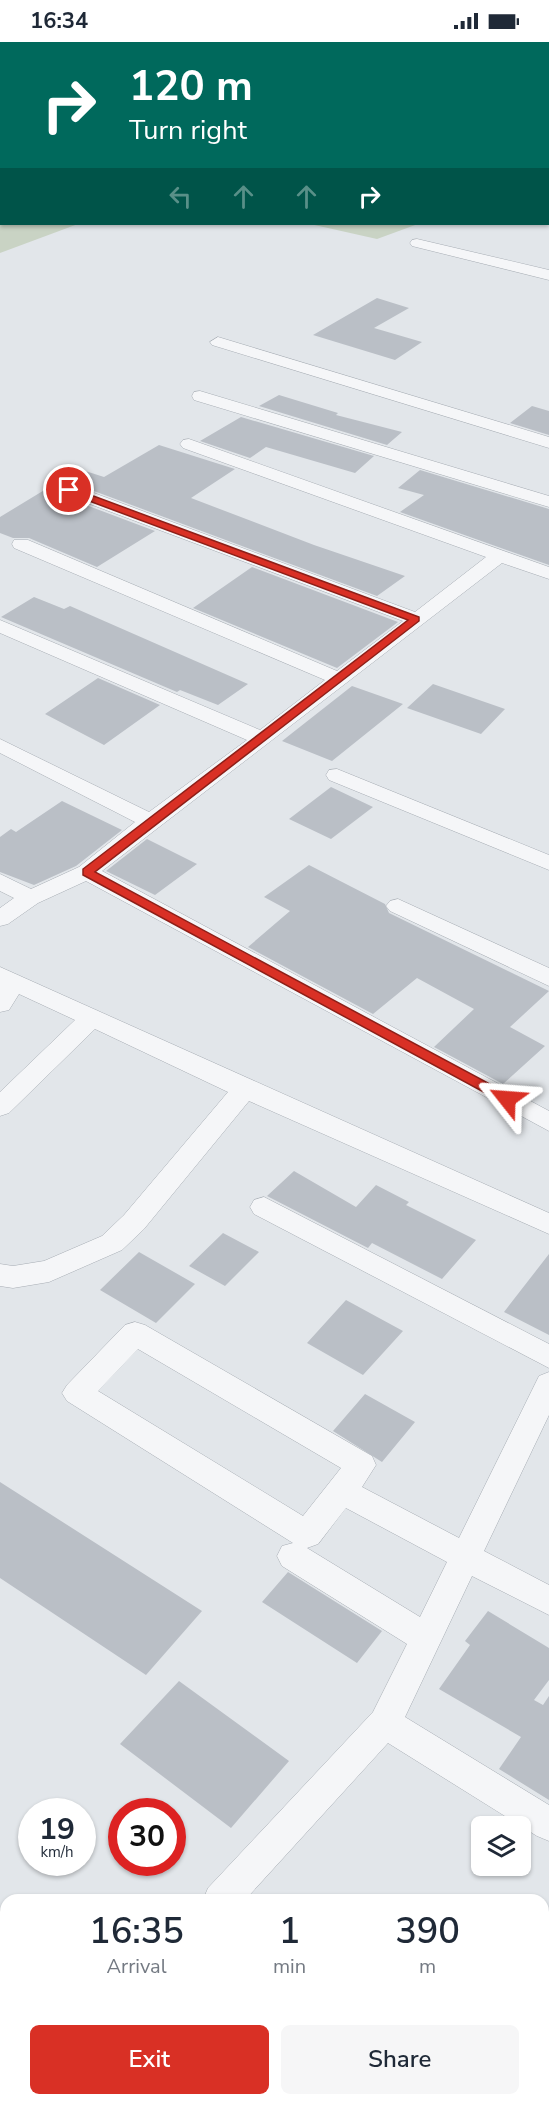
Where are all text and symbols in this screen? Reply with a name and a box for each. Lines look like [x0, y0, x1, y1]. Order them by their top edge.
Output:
text: 16:34 [30, 6, 88, 36]
text: 120 m [129, 58, 253, 115]
icon: right [30, 66, 108, 144]
text: Turn right [129, 112, 247, 149]
icon: left [164, 180, 197, 213]
icon: ahead [227, 180, 260, 213]
icon: ahead [290, 180, 323, 213]
icon: right [353, 180, 386, 213]
pin [43, 464, 94, 515]
icon: arrive [52, 473, 85, 506]
position arrow [475, 1067, 539, 1131]
speed limit sign: 30 [108, 1798, 186, 1876]
text: 19 [39, 1809, 75, 1850]
map controls [471, 1816, 531, 1876]
button: layers [471, 1816, 531, 1876]
text: km/h [40, 1842, 74, 1862]
text: 16:35 [89, 1907, 184, 1956]
text: 1 [279, 1907, 300, 1956]
text: 390 [395, 1907, 460, 1956]
text: Arrival [106, 1953, 167, 1980]
text: min [273, 1953, 306, 1980]
text: m [419, 1953, 436, 1980]
button: Exit [30, 2025, 269, 2094]
button: Share [281, 2025, 519, 2094]

